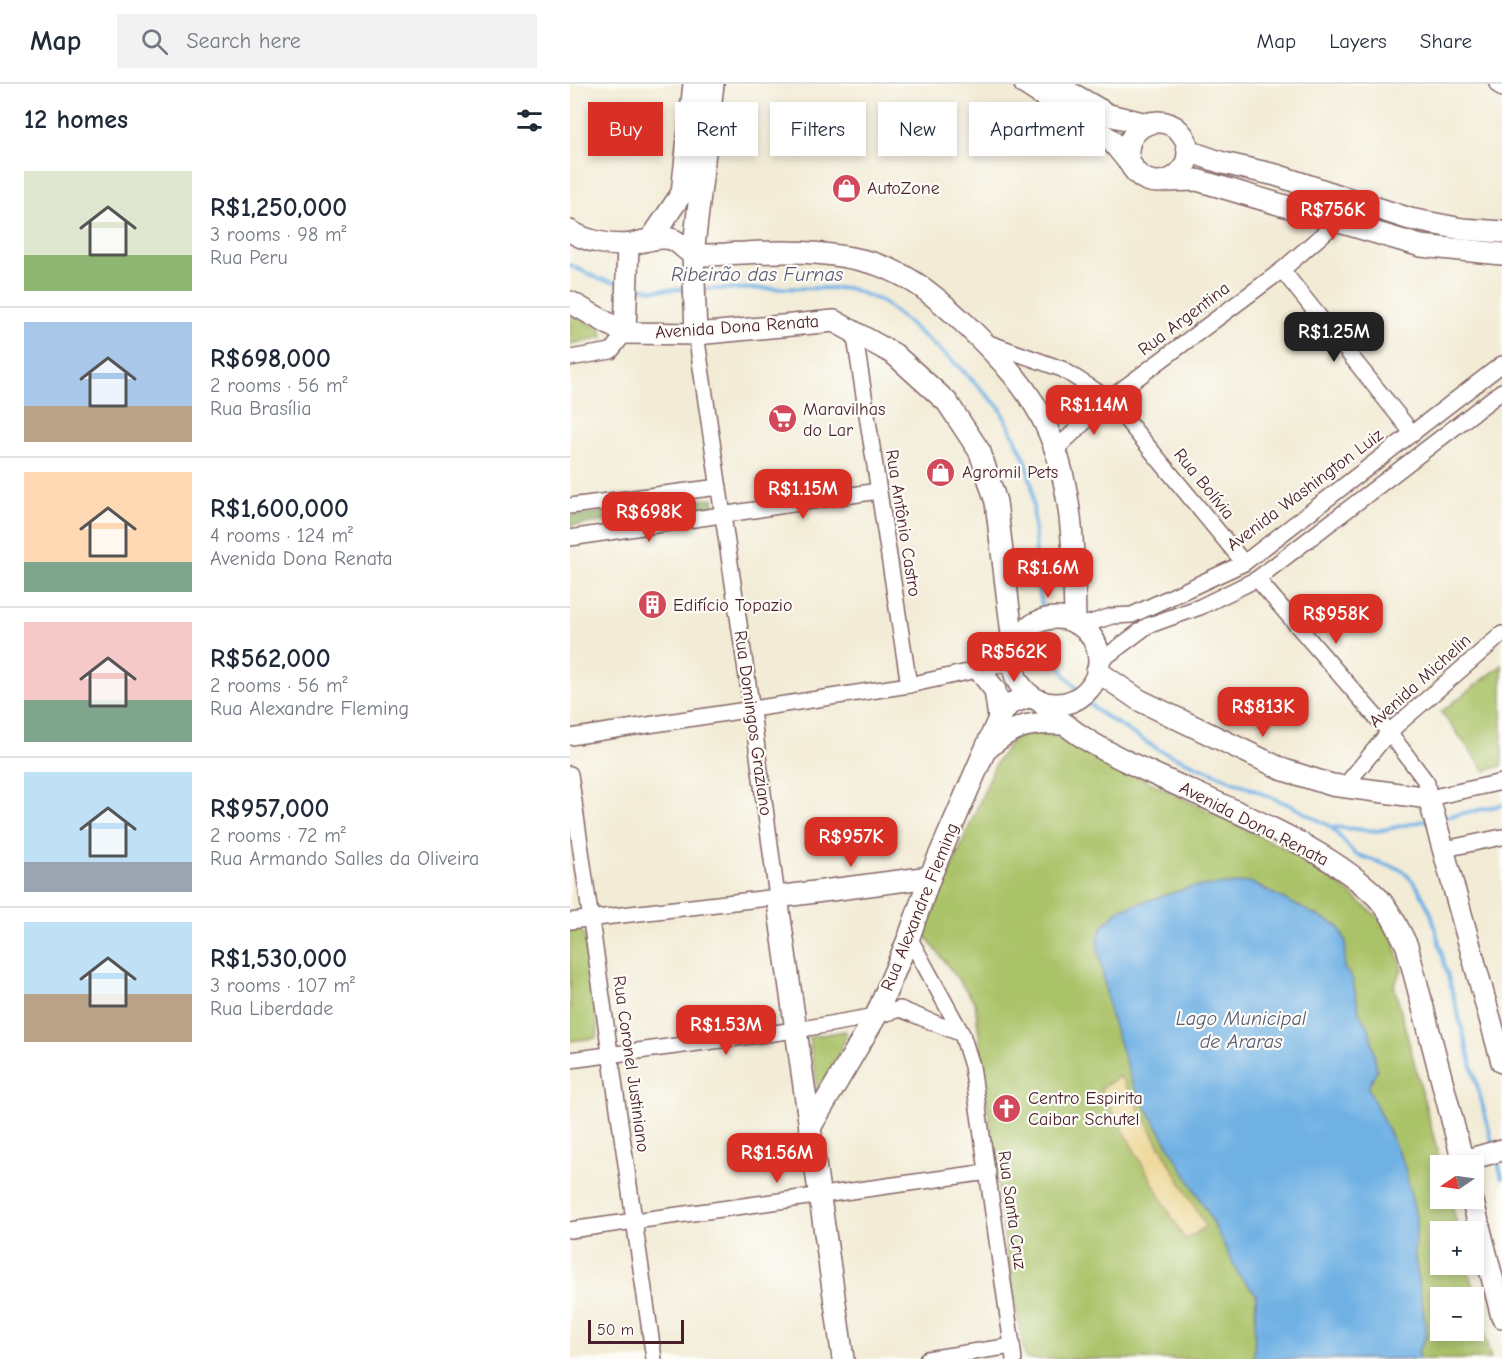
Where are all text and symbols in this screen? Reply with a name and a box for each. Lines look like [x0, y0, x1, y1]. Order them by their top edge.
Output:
search box [117, 14, 537, 68]
text: Map [30, 25, 81, 57]
icon: search [138, 25, 171, 58]
text: Search here [186, 28, 301, 54]
text: Map [1257, 29, 1296, 53]
text: Layers [1329, 29, 1387, 53]
text: Share [1420, 29, 1472, 53]
chip: Buy [588, 102, 663, 156]
chip: Rent [675, 102, 758, 156]
chip: Filters [770, 102, 866, 156]
chip: New [878, 102, 957, 156]
chip: Apartment [969, 102, 1105, 156]
icon: filters [513, 104, 546, 137]
text: 12 homes [24, 105, 128, 135]
shop icon: AutoZone [830, 172, 862, 204]
place label: AutoZone [867, 178, 940, 199]
pin: R$756K [1284, 190, 1382, 241]
text: R$1,250,000 [210, 193, 347, 223]
icon: home [72, 195, 144, 267]
text: R$756K [1300, 198, 1366, 221]
text: 3 rooms · 98 m² [210, 223, 346, 246]
text: Rua Peru [210, 246, 288, 269]
water label: Ribeirão das Furnas [671, 263, 844, 286]
street label: Rua Argentina [1134, 278, 1234, 360]
street label: Avenida Dona Renata [654, 311, 820, 343]
pin: R$1.25M [1279, 312, 1389, 363]
text: R$1.25M [1298, 320, 1370, 343]
text: R$698,000 [210, 344, 331, 374]
icon: home [72, 346, 144, 418]
text: 2 rooms · 56 m² [210, 374, 348, 397]
pin: R$1.14M [1039, 385, 1149, 436]
text: R$1.14M [1060, 393, 1128, 416]
text: Rua Brasília [210, 397, 312, 420]
place label: Maravilhas do Lar [803, 399, 885, 441]
supermarket icon: Maravilhas do Lar [766, 403, 798, 435]
street label: Avenida Washington Luiz [1223, 424, 1387, 556]
street label: Rua Bolívia [1169, 444, 1239, 524]
street label: Rua Antônio Castro [881, 448, 925, 598]
shop icon: Agromil Pets [925, 456, 957, 488]
place label: Agromil Pets [962, 462, 1058, 483]
pin: R$1.15M [748, 469, 858, 520]
text: R$1.15M [768, 477, 838, 500]
pin: R$698K [600, 492, 698, 543]
text: R$1,600,000 [210, 494, 349, 524]
icon: home [72, 496, 144, 568]
text: R$698K [616, 500, 682, 523]
text: 4 rooms · 124 m² [210, 524, 353, 547]
text: Avenida Dona Renata [210, 547, 393, 570]
pin: R$1.6M [999, 548, 1097, 599]
text: R$1.6M [1017, 556, 1079, 579]
building icon: Edifício Topazio [636, 589, 668, 621]
pin: R$958K [1287, 594, 1385, 645]
place label: Edifício Topazio [673, 595, 792, 616]
text: R$958K [1303, 602, 1369, 625]
street label: Rua Domingos Graziano [730, 629, 776, 817]
street label: Avenida Michelin [1365, 630, 1475, 732]
pin: R$562K [965, 632, 1063, 683]
text: R$562K [981, 640, 1047, 663]
text: R$562,000 [210, 644, 331, 674]
icon: home [72, 646, 144, 718]
text: 2 rooms · 56 m² [210, 674, 348, 697]
pin: R$813K [1214, 687, 1312, 738]
text: R$813K [1232, 695, 1294, 718]
text: Rua Alexandre Fleming [210, 697, 409, 720]
street label: Avenida Dona Renata [1176, 777, 1332, 871]
text: R$957,000 [210, 794, 330, 824]
icon: home [72, 796, 144, 868]
pin: R$957K [802, 817, 900, 868]
street label: Rua Alexandre Fleming [877, 820, 963, 994]
text: 2 rooms · 72 m² [210, 824, 346, 847]
text: R$957K [818, 825, 884, 848]
text: Rua Armando Salles da Oliveira [210, 847, 479, 870]
text: R$1,530,000 [210, 944, 347, 974]
icon: home [72, 946, 144, 1018]
text: 3 rooms · 107 m² [210, 974, 355, 997]
street label: Rua Coronel Justiniano [608, 974, 654, 1154]
text: Rua Liberdade [210, 997, 333, 1020]
pin: R$1.53M [671, 1005, 781, 1056]
water label: Lago Municipal de Araras [1176, 1007, 1307, 1053]
text: R$1.53M [690, 1013, 762, 1036]
place label: Centro Espirita Caibar Schutel [1028, 1088, 1143, 1130]
church icon: Centro Espirita Caibar Schutel [991, 1092, 1023, 1124]
pin: R$1.56M [722, 1133, 832, 1184]
text: R$1.56M [741, 1141, 813, 1164]
street label: Rua Santa Cruz [993, 1149, 1031, 1271]
north arrow [1430, 1155, 1484, 1209]
map controls [1430, 1155, 1484, 1341]
button: + [1430, 1221, 1484, 1275]
button: − [1430, 1287, 1484, 1341]
scale bar [588, 1317, 684, 1344]
text: 50 m [597, 1321, 634, 1339]

